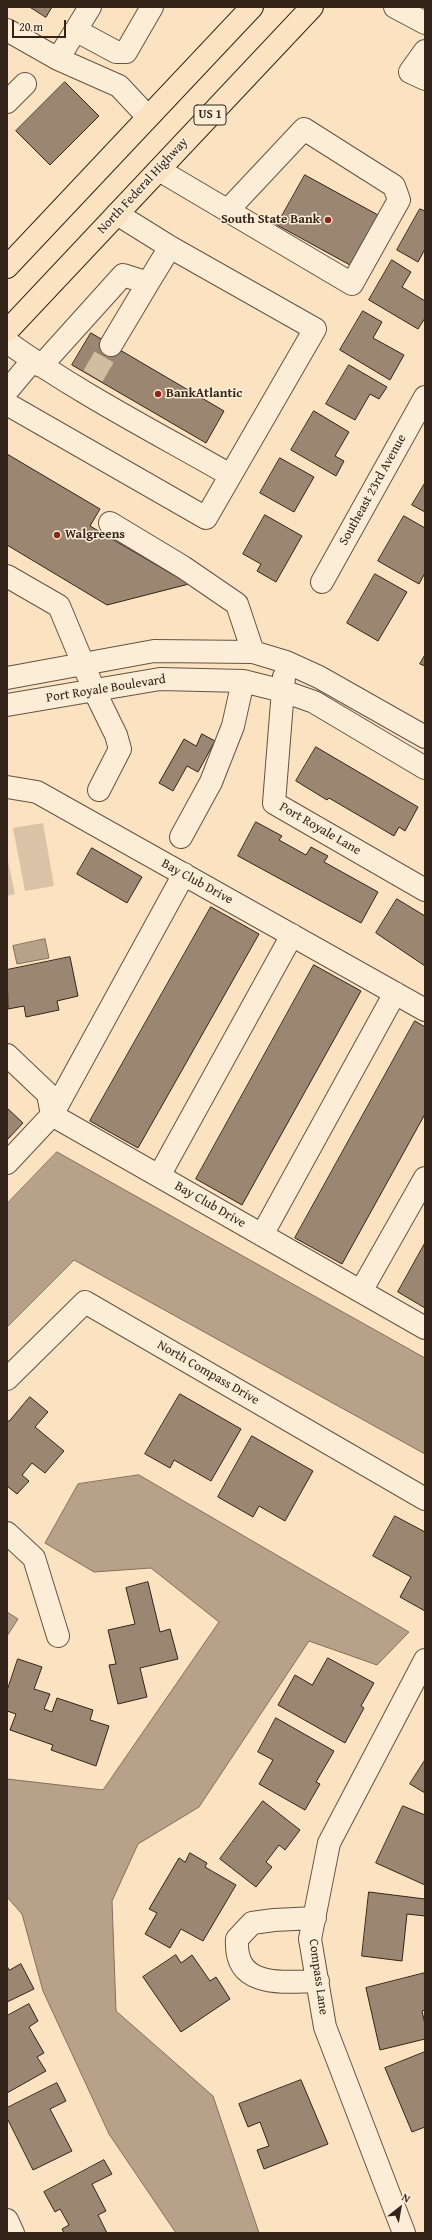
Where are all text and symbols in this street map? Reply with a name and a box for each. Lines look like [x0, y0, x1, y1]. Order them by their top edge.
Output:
scale bar [14, 12, 68, 38]
text: 20 m [19, 18, 43, 35]
road number: US 1 [194, 105, 226, 125]
street label: North Federal Highway [94, 135, 192, 237]
place label: South State Bank [221, 212, 320, 228]
marker: South State Bank [323, 215, 333, 225]
place label: BankAtlantic [166, 386, 242, 402]
marker: BankAtlantic [153, 389, 163, 399]
street label: Southeast 23rd Avenue [336, 432, 410, 548]
place label: Walgreens [65, 527, 125, 543]
marker: Walgreens [52, 530, 62, 540]
street label: Port Royale Boulevard [45, 672, 167, 706]
street label: Port Royale Lane [276, 799, 364, 859]
street label: Bay Club Drive [159, 856, 235, 908]
street label: Bay Club Drive [172, 1178, 248, 1232]
street label: North Compass Drive [154, 1337, 262, 1409]
street label: Compass Lane [305, 1938, 331, 2016]
north arrow [380, 2188, 420, 2228]
text: N [399, 2189, 413, 2206]

